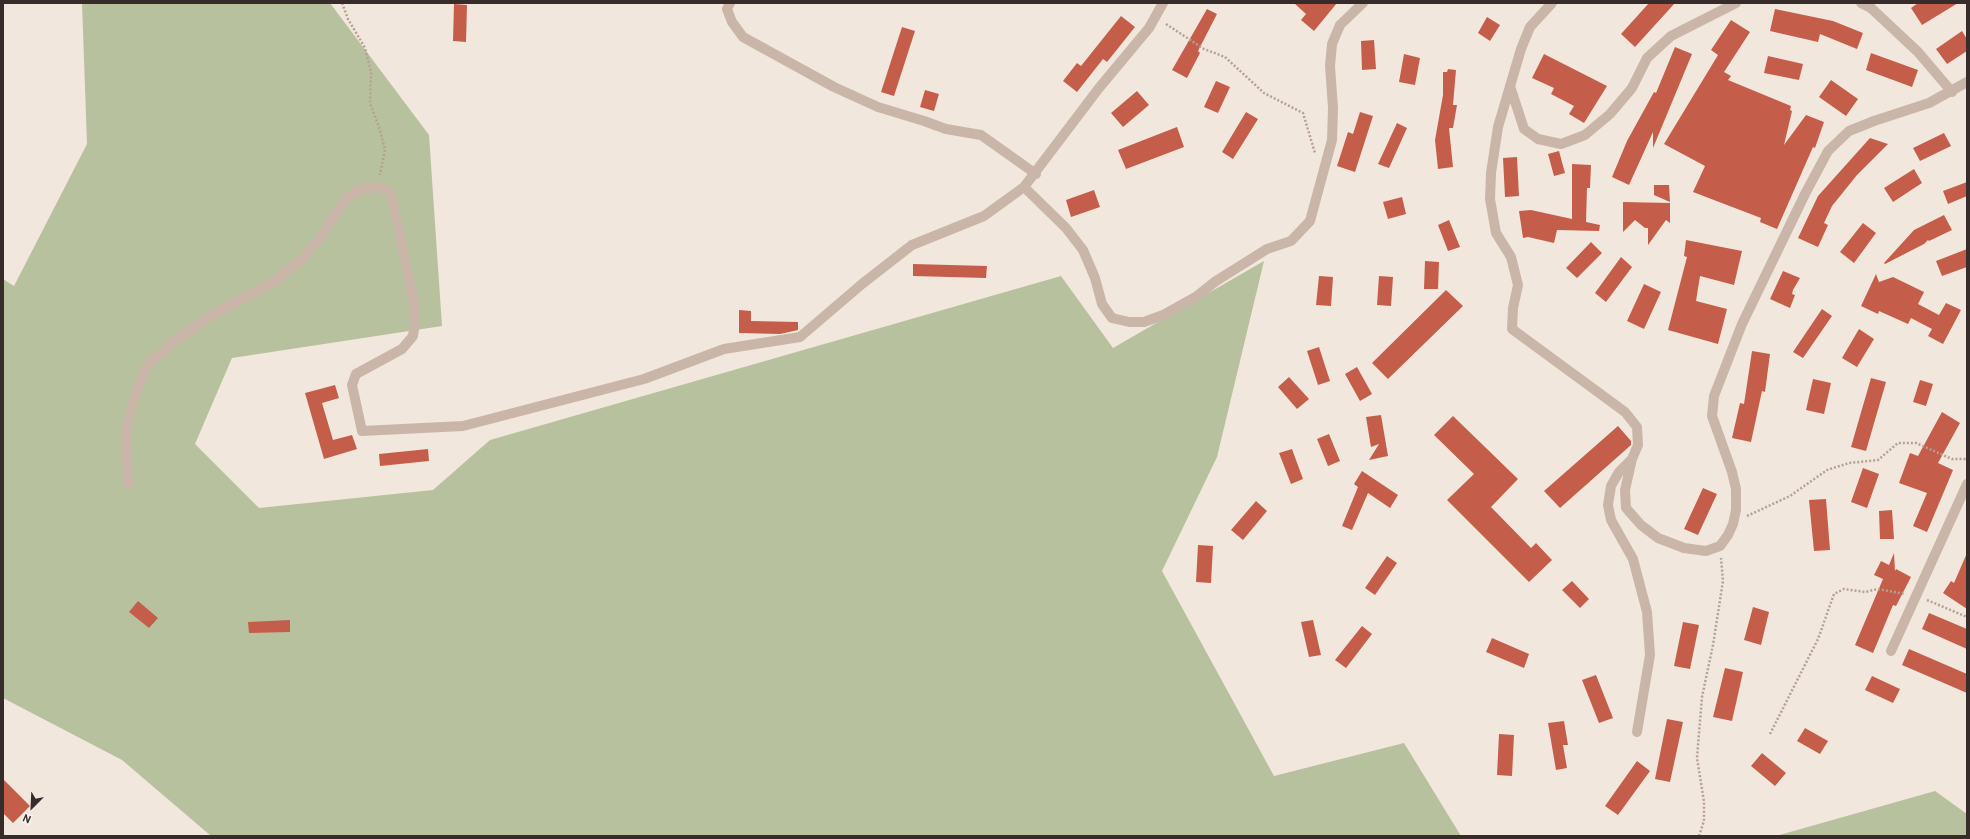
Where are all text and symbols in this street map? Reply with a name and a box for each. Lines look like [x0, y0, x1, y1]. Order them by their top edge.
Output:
north arrow [12, 787, 52, 827]
text: N [21, 810, 34, 826]

